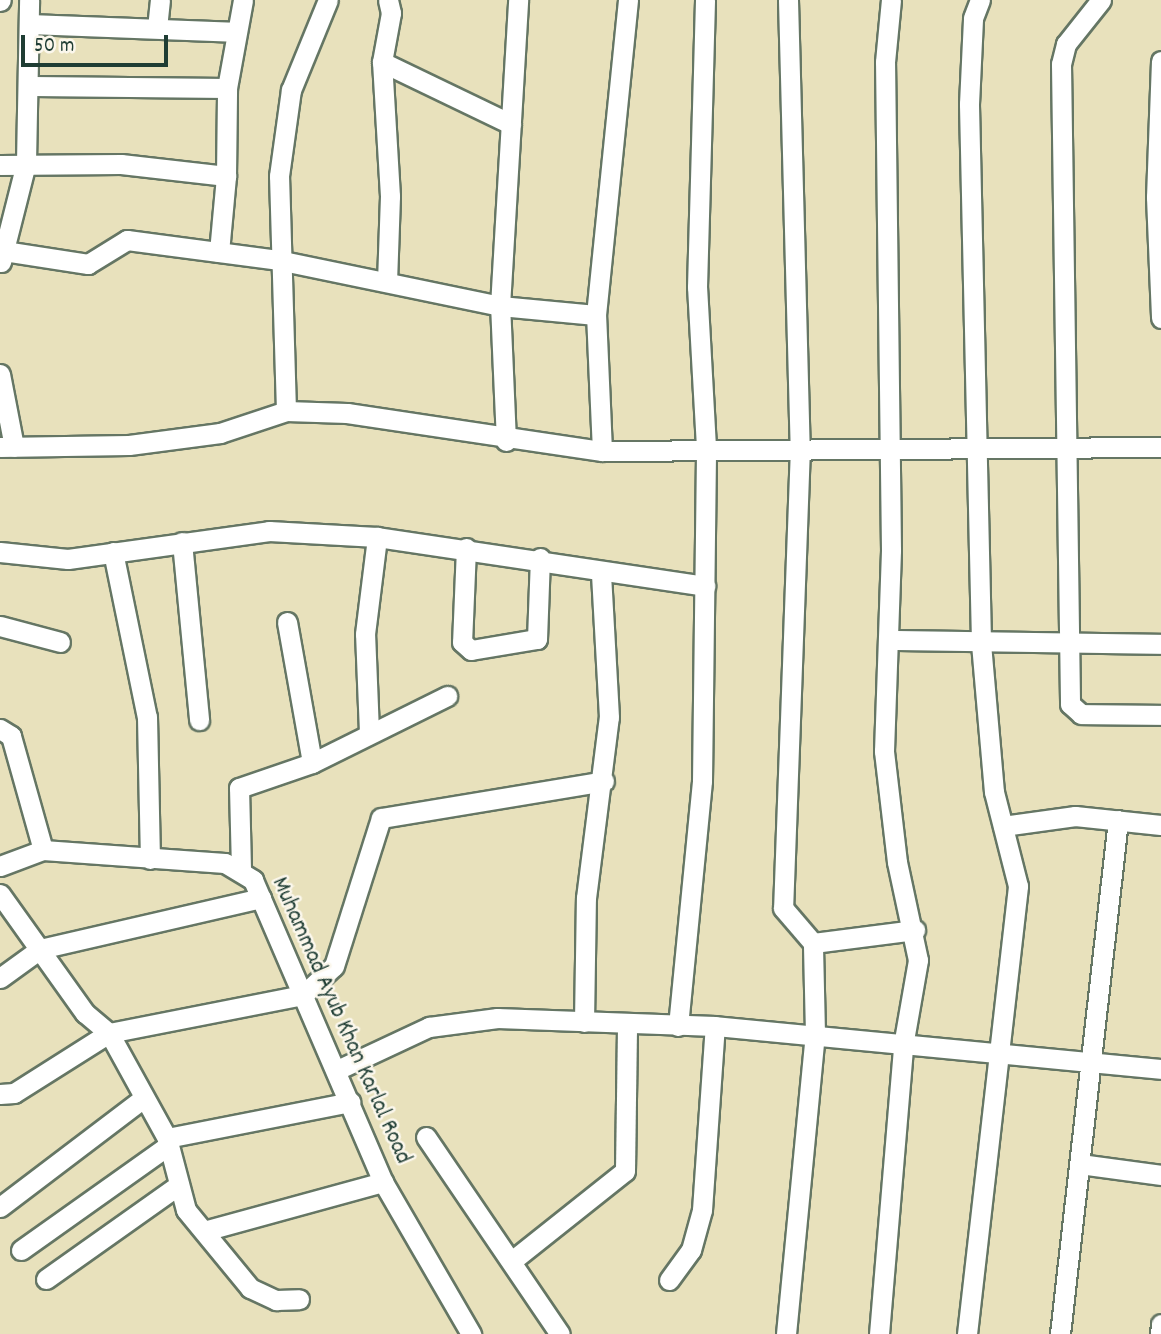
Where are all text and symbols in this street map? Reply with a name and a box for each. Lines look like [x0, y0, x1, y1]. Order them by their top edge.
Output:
scale bar [24, 21, 172, 65]
text: 50 m [34, 32, 74, 62]
street label: Muhammad Ayub Khan Karlal Road [264, 873, 416, 1169]

